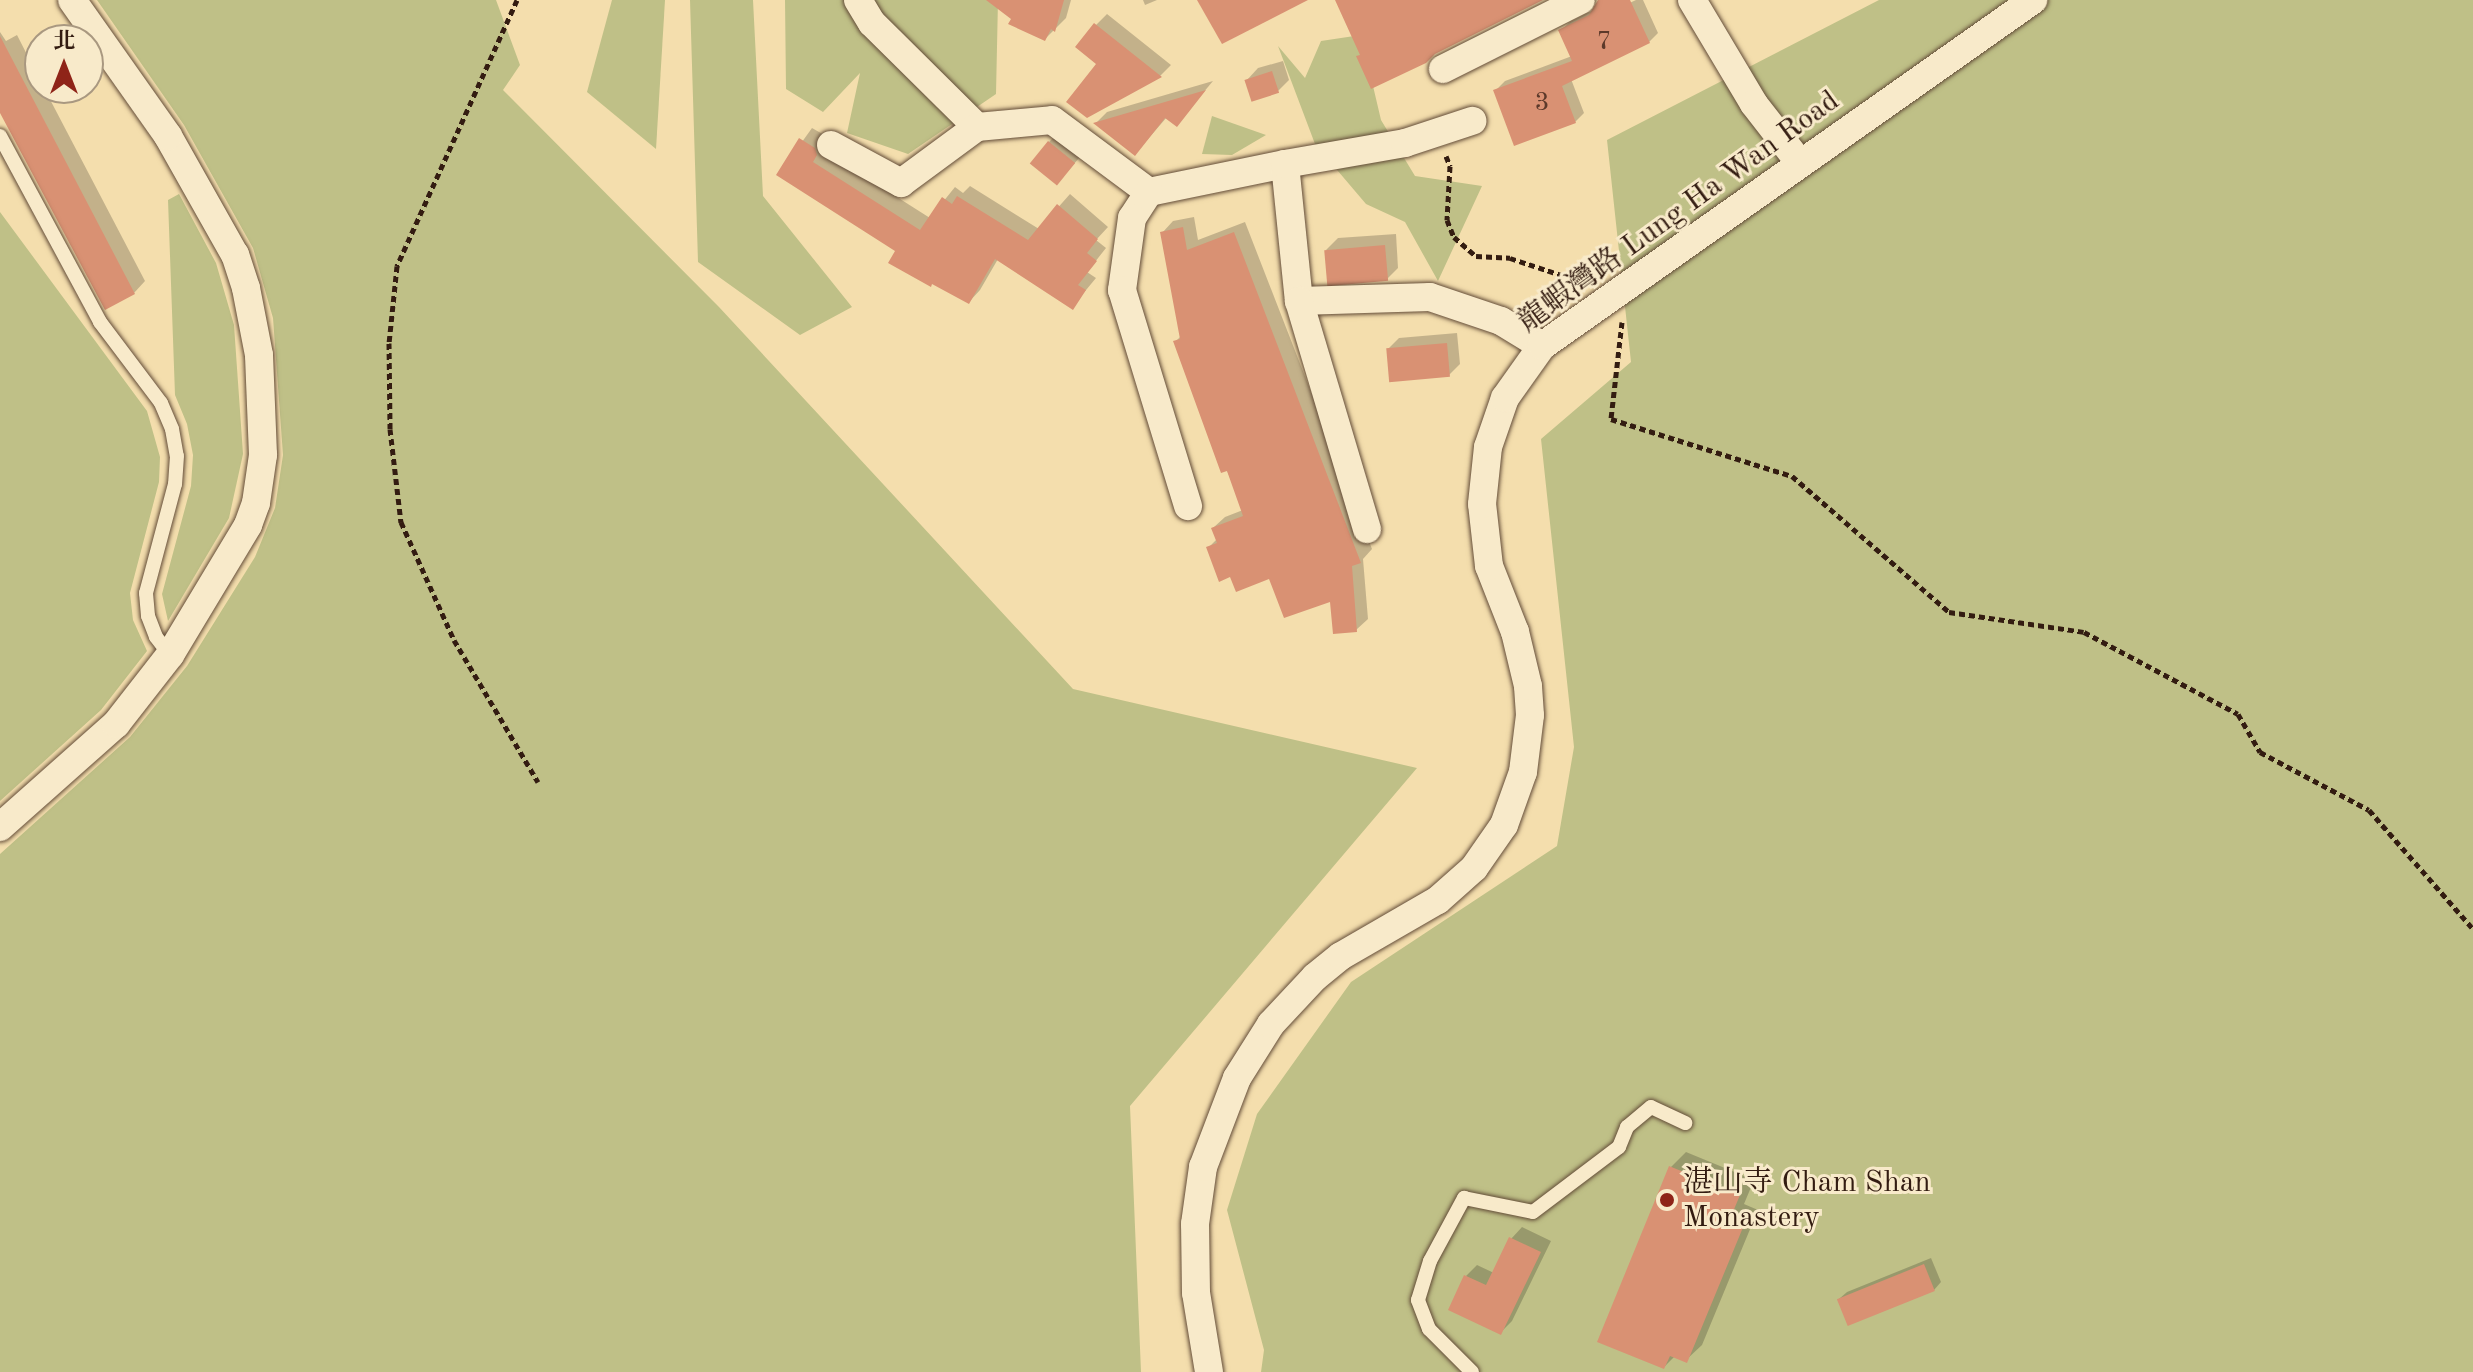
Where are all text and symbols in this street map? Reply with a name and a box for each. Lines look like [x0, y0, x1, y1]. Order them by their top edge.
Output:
north arrow [24, 24, 104, 104]
house number: 7 [1596, 27, 1612, 59]
text: 北 [53, 31, 75, 53]
street label: 龍蝦灣路 Lung Ha Wan Road [1511, 83, 1847, 341]
house number: 3 [1534, 88, 1550, 120]
place label: 湛山寺 Cham Shan Monastery [1683, 1165, 1931, 1236]
marker: 湛山寺 Cham Shan Monastery [1658, 1191, 1676, 1209]

